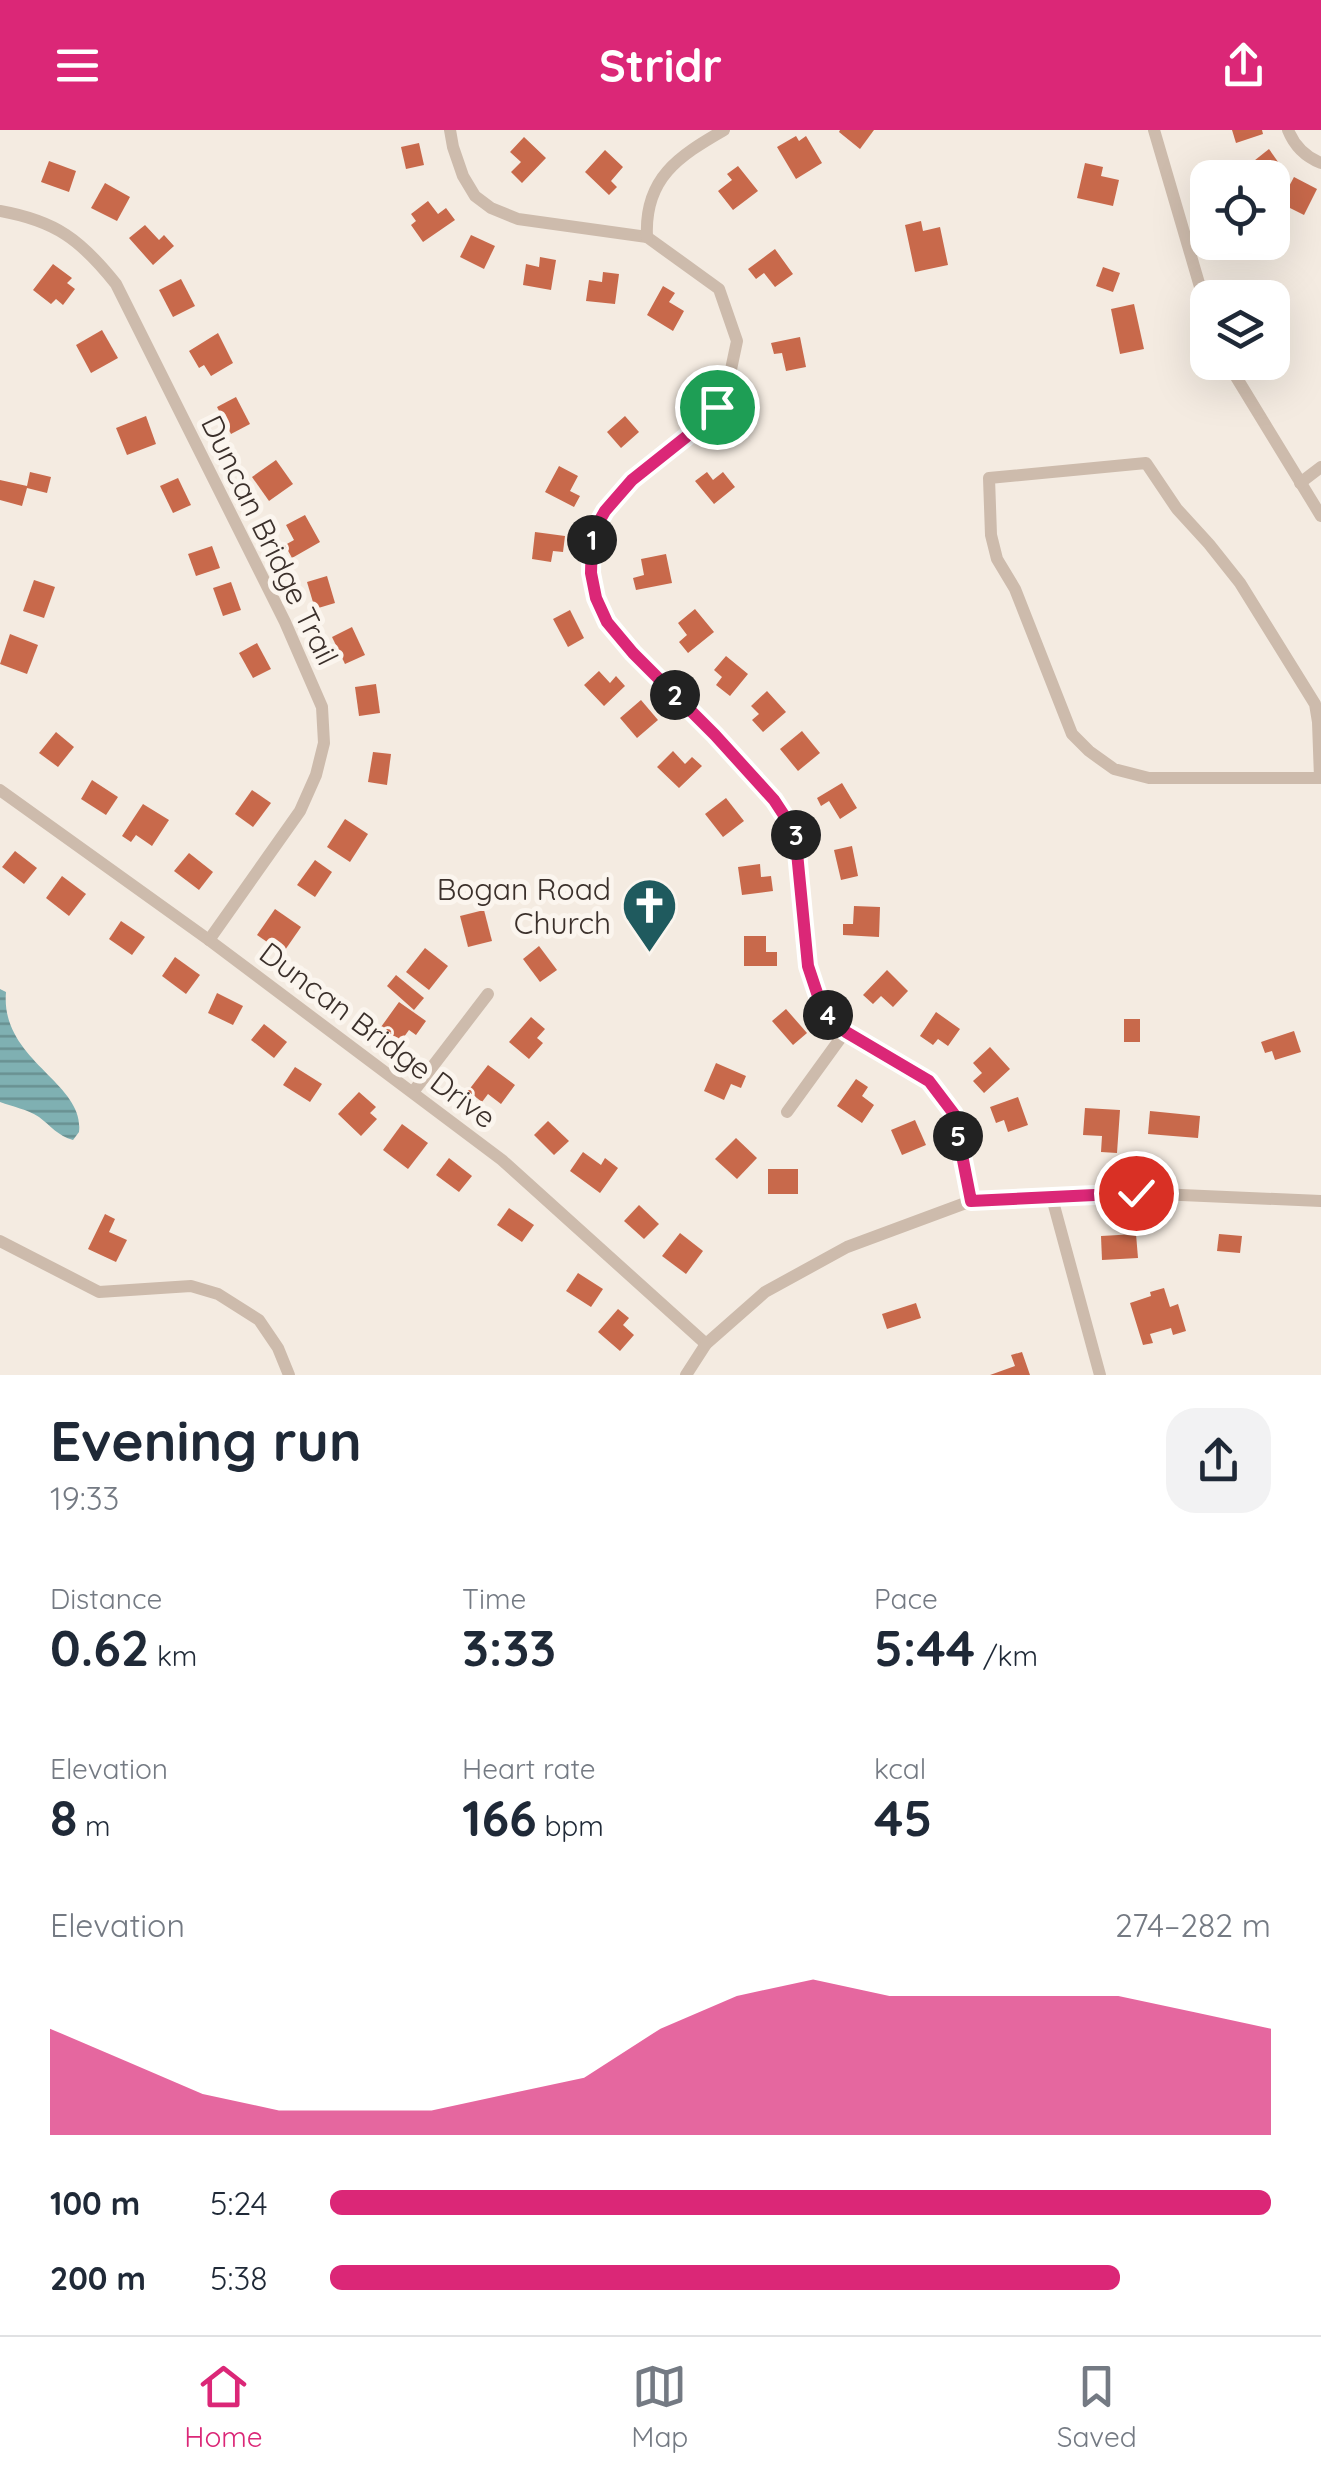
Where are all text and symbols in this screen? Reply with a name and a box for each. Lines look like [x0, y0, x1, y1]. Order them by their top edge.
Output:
text: Stridr [599, 37, 722, 93]
icon: menu [50, 38, 105, 93]
icon: share [1216, 38, 1271, 93]
map controls [1190, 160, 1290, 380]
button: locate [1190, 160, 1290, 260]
button: layers [1190, 280, 1290, 380]
pin [675, 365, 760, 450]
icon: arrive [690, 380, 745, 435]
street label: Duncan Bridge Trail [193, 409, 347, 671]
pin: 1 [567, 515, 617, 565]
text: 1 [587, 522, 597, 557]
pin: 2 [650, 670, 700, 720]
text: 2 [667, 677, 683, 712]
pin: 3 [771, 810, 821, 860]
text: 3 [788, 817, 804, 852]
place label: Bogan Road Church [437, 870, 611, 942]
church icon: Bogan Road Church [620, 876, 680, 955]
street label: Duncan Bridge Drive [252, 934, 504, 1136]
pin: 4 [803, 990, 853, 1040]
text: 4 [820, 997, 836, 1032]
pin: 5 [933, 1111, 983, 1161]
text: 5 [950, 1118, 966, 1153]
pin [1094, 1151, 1179, 1236]
icon: check [1109, 1166, 1164, 1221]
text: Evening run [50, 1406, 362, 1475]
button: share [1166, 1408, 1271, 1513]
text: 19:33 [50, 1478, 119, 1518]
text: Distance [50, 1581, 162, 1616]
text: Time [462, 1581, 526, 1616]
text: Pace [874, 1581, 938, 1616]
text: 0.62 [50, 1616, 149, 1679]
text: 3:33 [462, 1616, 556, 1679]
text: 5:44 [874, 1616, 975, 1679]
text: km [149, 1638, 197, 1673]
text: /km [975, 1638, 1038, 1673]
text: Elevation [50, 1751, 168, 1786]
text: Heart rate [462, 1751, 596, 1786]
text: kcal [874, 1751, 926, 1786]
text: 8 [50, 1786, 77, 1849]
text: 166 [462, 1786, 537, 1849]
text: 45 [874, 1786, 932, 1849]
text: m [77, 1808, 111, 1843]
text: bpm [537, 1808, 604, 1843]
text: Elevation [50, 1905, 185, 1945]
text: 274–282 m [1115, 1905, 1271, 1945]
text: 100 m [50, 2183, 140, 2223]
text: 5:24 [210, 2183, 268, 2223]
text: 200 m [50, 2258, 146, 2298]
text: 5:38 [210, 2258, 267, 2298]
tab: Home [184, 2359, 263, 2454]
tab: Map [631, 2359, 688, 2454]
tab: Saved [1057, 2359, 1137, 2454]

